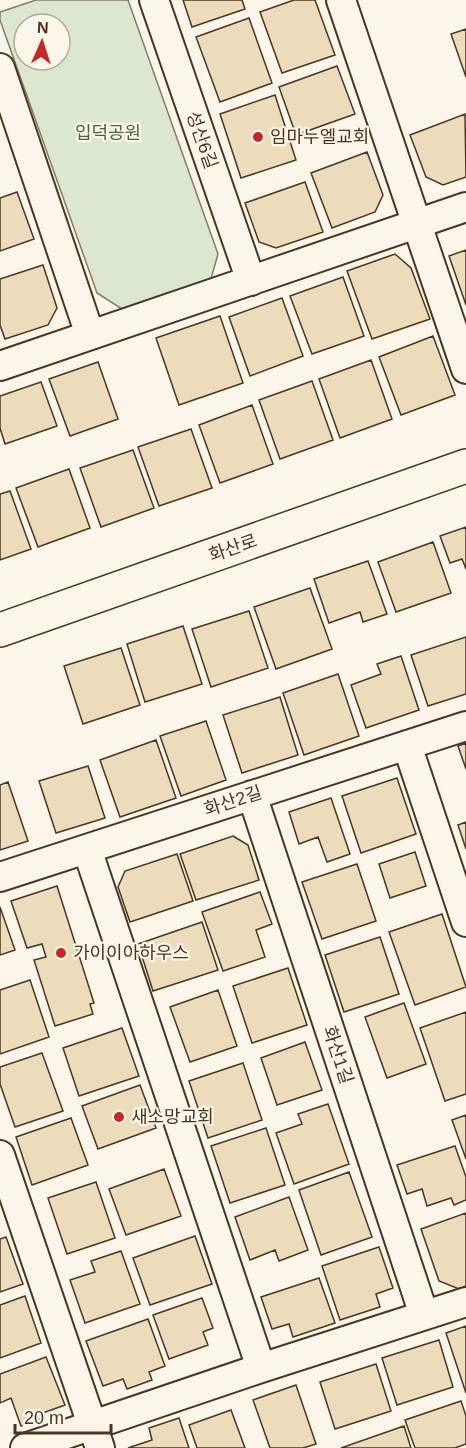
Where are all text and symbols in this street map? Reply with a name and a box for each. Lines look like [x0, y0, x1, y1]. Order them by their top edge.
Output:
north arrow [12, 12, 72, 72]
text: N [37, 19, 49, 36]
street label: 성산6길 [183, 109, 221, 171]
park label: 입덕공원 [75, 123, 141, 143]
place label: 임마누엘교회 [270, 127, 369, 147]
marker: 임마누엘교회 [251, 130, 265, 144]
street label: 화산로 [206, 530, 260, 566]
street label: 화산2길 [202, 782, 264, 820]
place label: 가이이아하우스 [73, 943, 189, 963]
marker: 가이이아하우스 [54, 946, 68, 960]
street label: 화산1길 [319, 1024, 357, 1086]
place label: 새소망교회 [131, 1107, 214, 1127]
marker: 새소망교회 [112, 1110, 126, 1124]
scale bar [15, 1397, 111, 1435]
text: 20 m [24, 1408, 64, 1428]

